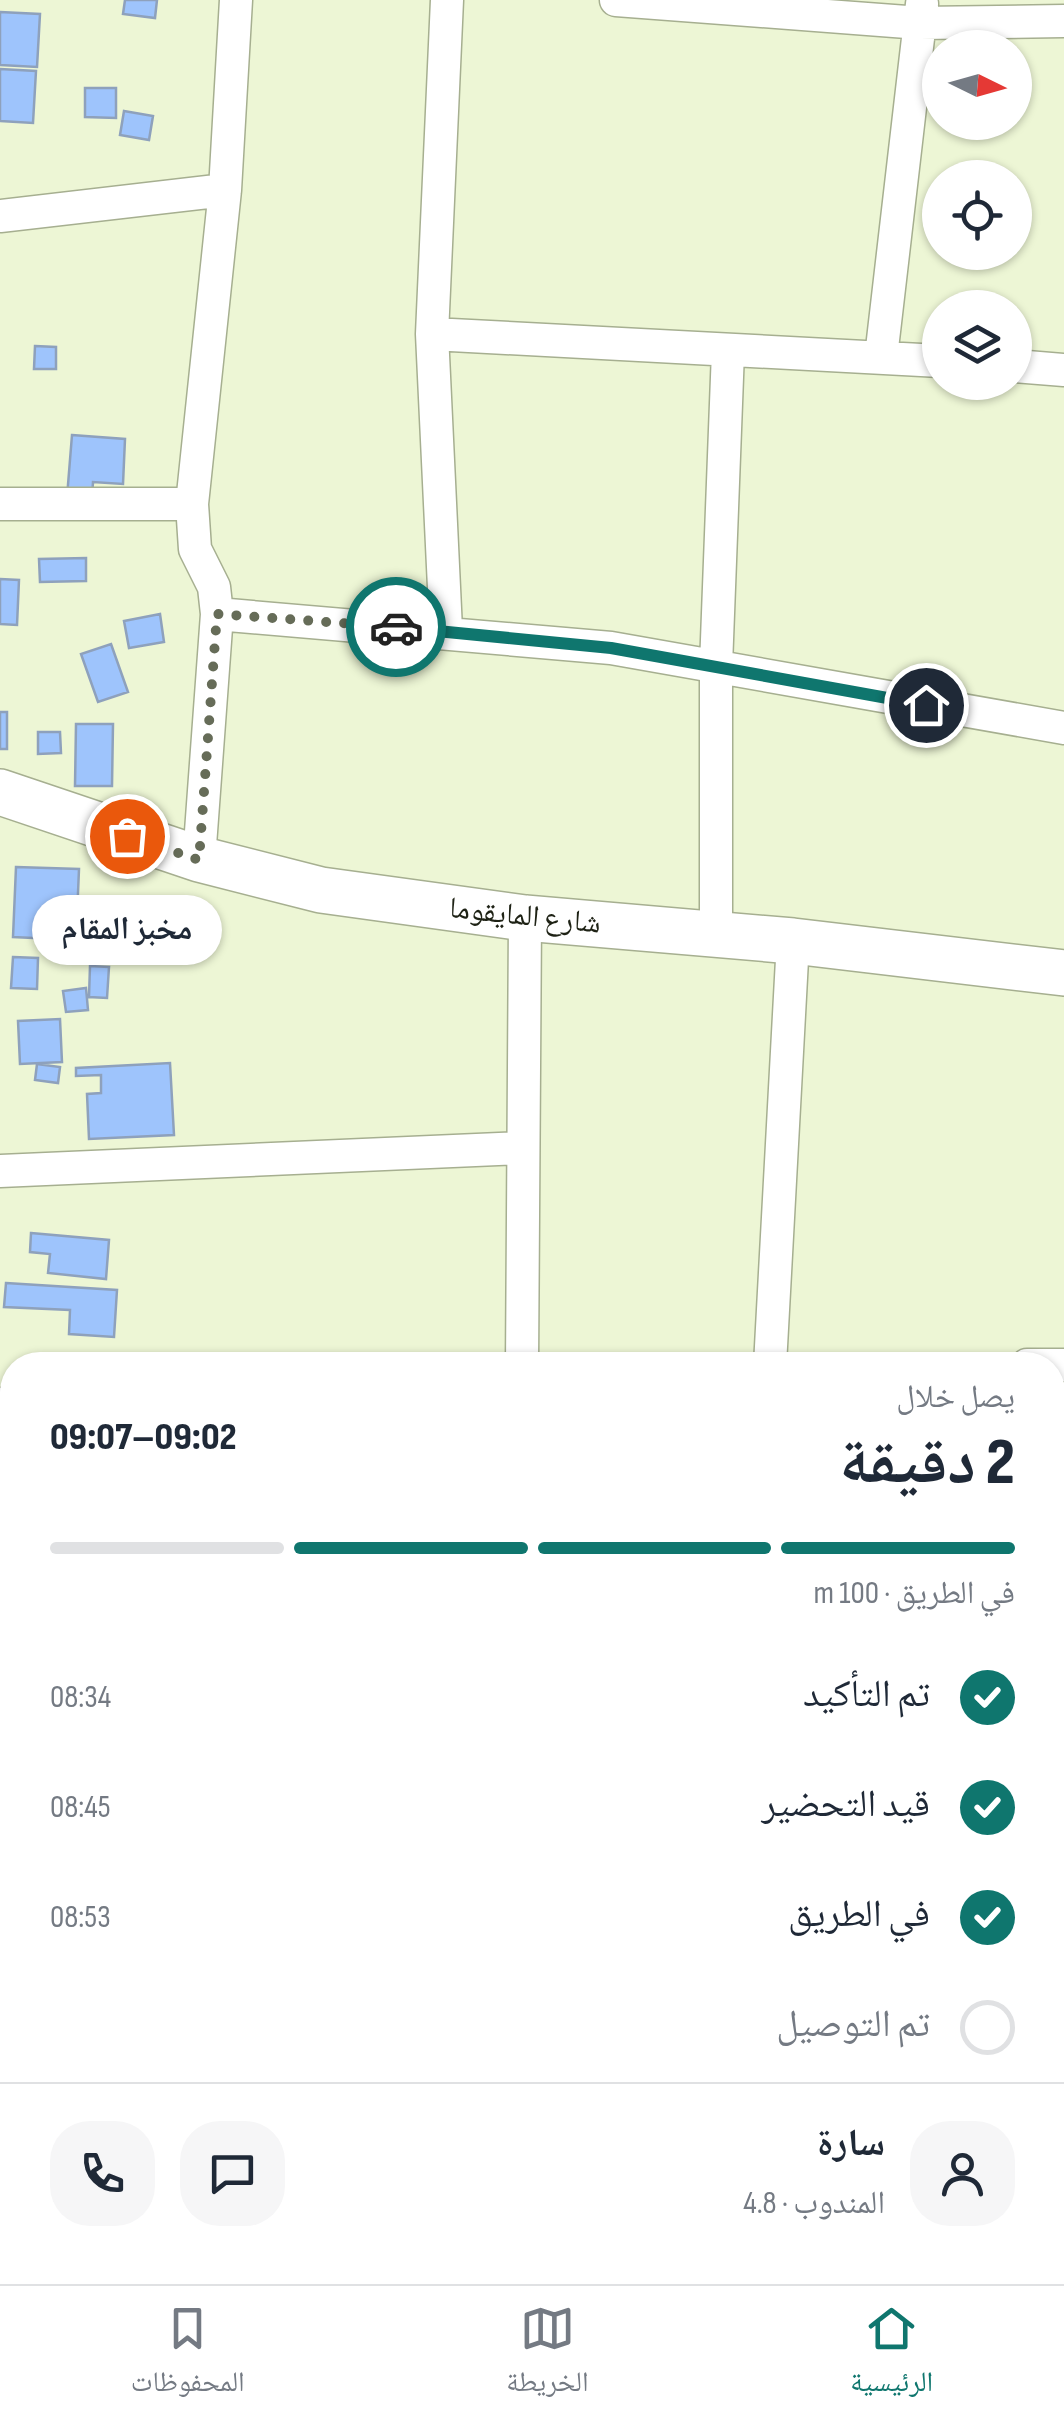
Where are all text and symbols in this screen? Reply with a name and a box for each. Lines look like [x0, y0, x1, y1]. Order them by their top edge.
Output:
north arrow [922, 30, 1032, 140]
map controls [922, 30, 1032, 400]
button: locate [922, 160, 1032, 270]
button: layers [922, 290, 1032, 400]
courier [346, 577, 446, 677]
icon: car [369, 600, 424, 655]
pin [884, 663, 969, 748]
icon: home [899, 678, 954, 733]
pin [85, 794, 170, 879]
icon: bag [100, 809, 155, 864]
street label: شارع المايقوما [447, 890, 603, 942]
callout: مخبز المقام [32, 896, 222, 966]
text: مخبز المقام [62, 910, 192, 949]
text: يصل خلال [896, 1378, 1015, 1417]
text: 09:02–09:07 [50, 1415, 237, 1460]
text: 2 دقيقة [839, 1425, 1015, 1503]
text: في الطريق · 100 m [814, 1574, 1015, 1613]
icon: check [960, 1670, 1015, 1725]
text: تم التأكيد [803, 1672, 930, 1717]
text: 08:34 [50, 1678, 111, 1717]
icon: check [960, 1780, 1015, 1835]
text: قيد التحضير [762, 1782, 930, 1827]
text: 08:45 [50, 1788, 111, 1827]
icon: check [960, 1890, 1015, 1945]
text: في الطريق [788, 1892, 930, 1937]
text: 08:53 [50, 1898, 111, 1937]
text: تم التوصيل [776, 2002, 930, 2047]
button: phone [50, 2121, 155, 2226]
button: chat [180, 2121, 285, 2226]
text: سارة [817, 2121, 885, 2166]
button: person [910, 2121, 1015, 2226]
text: المندوب · 4.8 [743, 2184, 885, 2223]
tab: المحفوظات [131, 2301, 245, 2409]
tab: الخريطة [506, 2301, 589, 2409]
tab: الرئيسية [850, 2301, 933, 2409]

